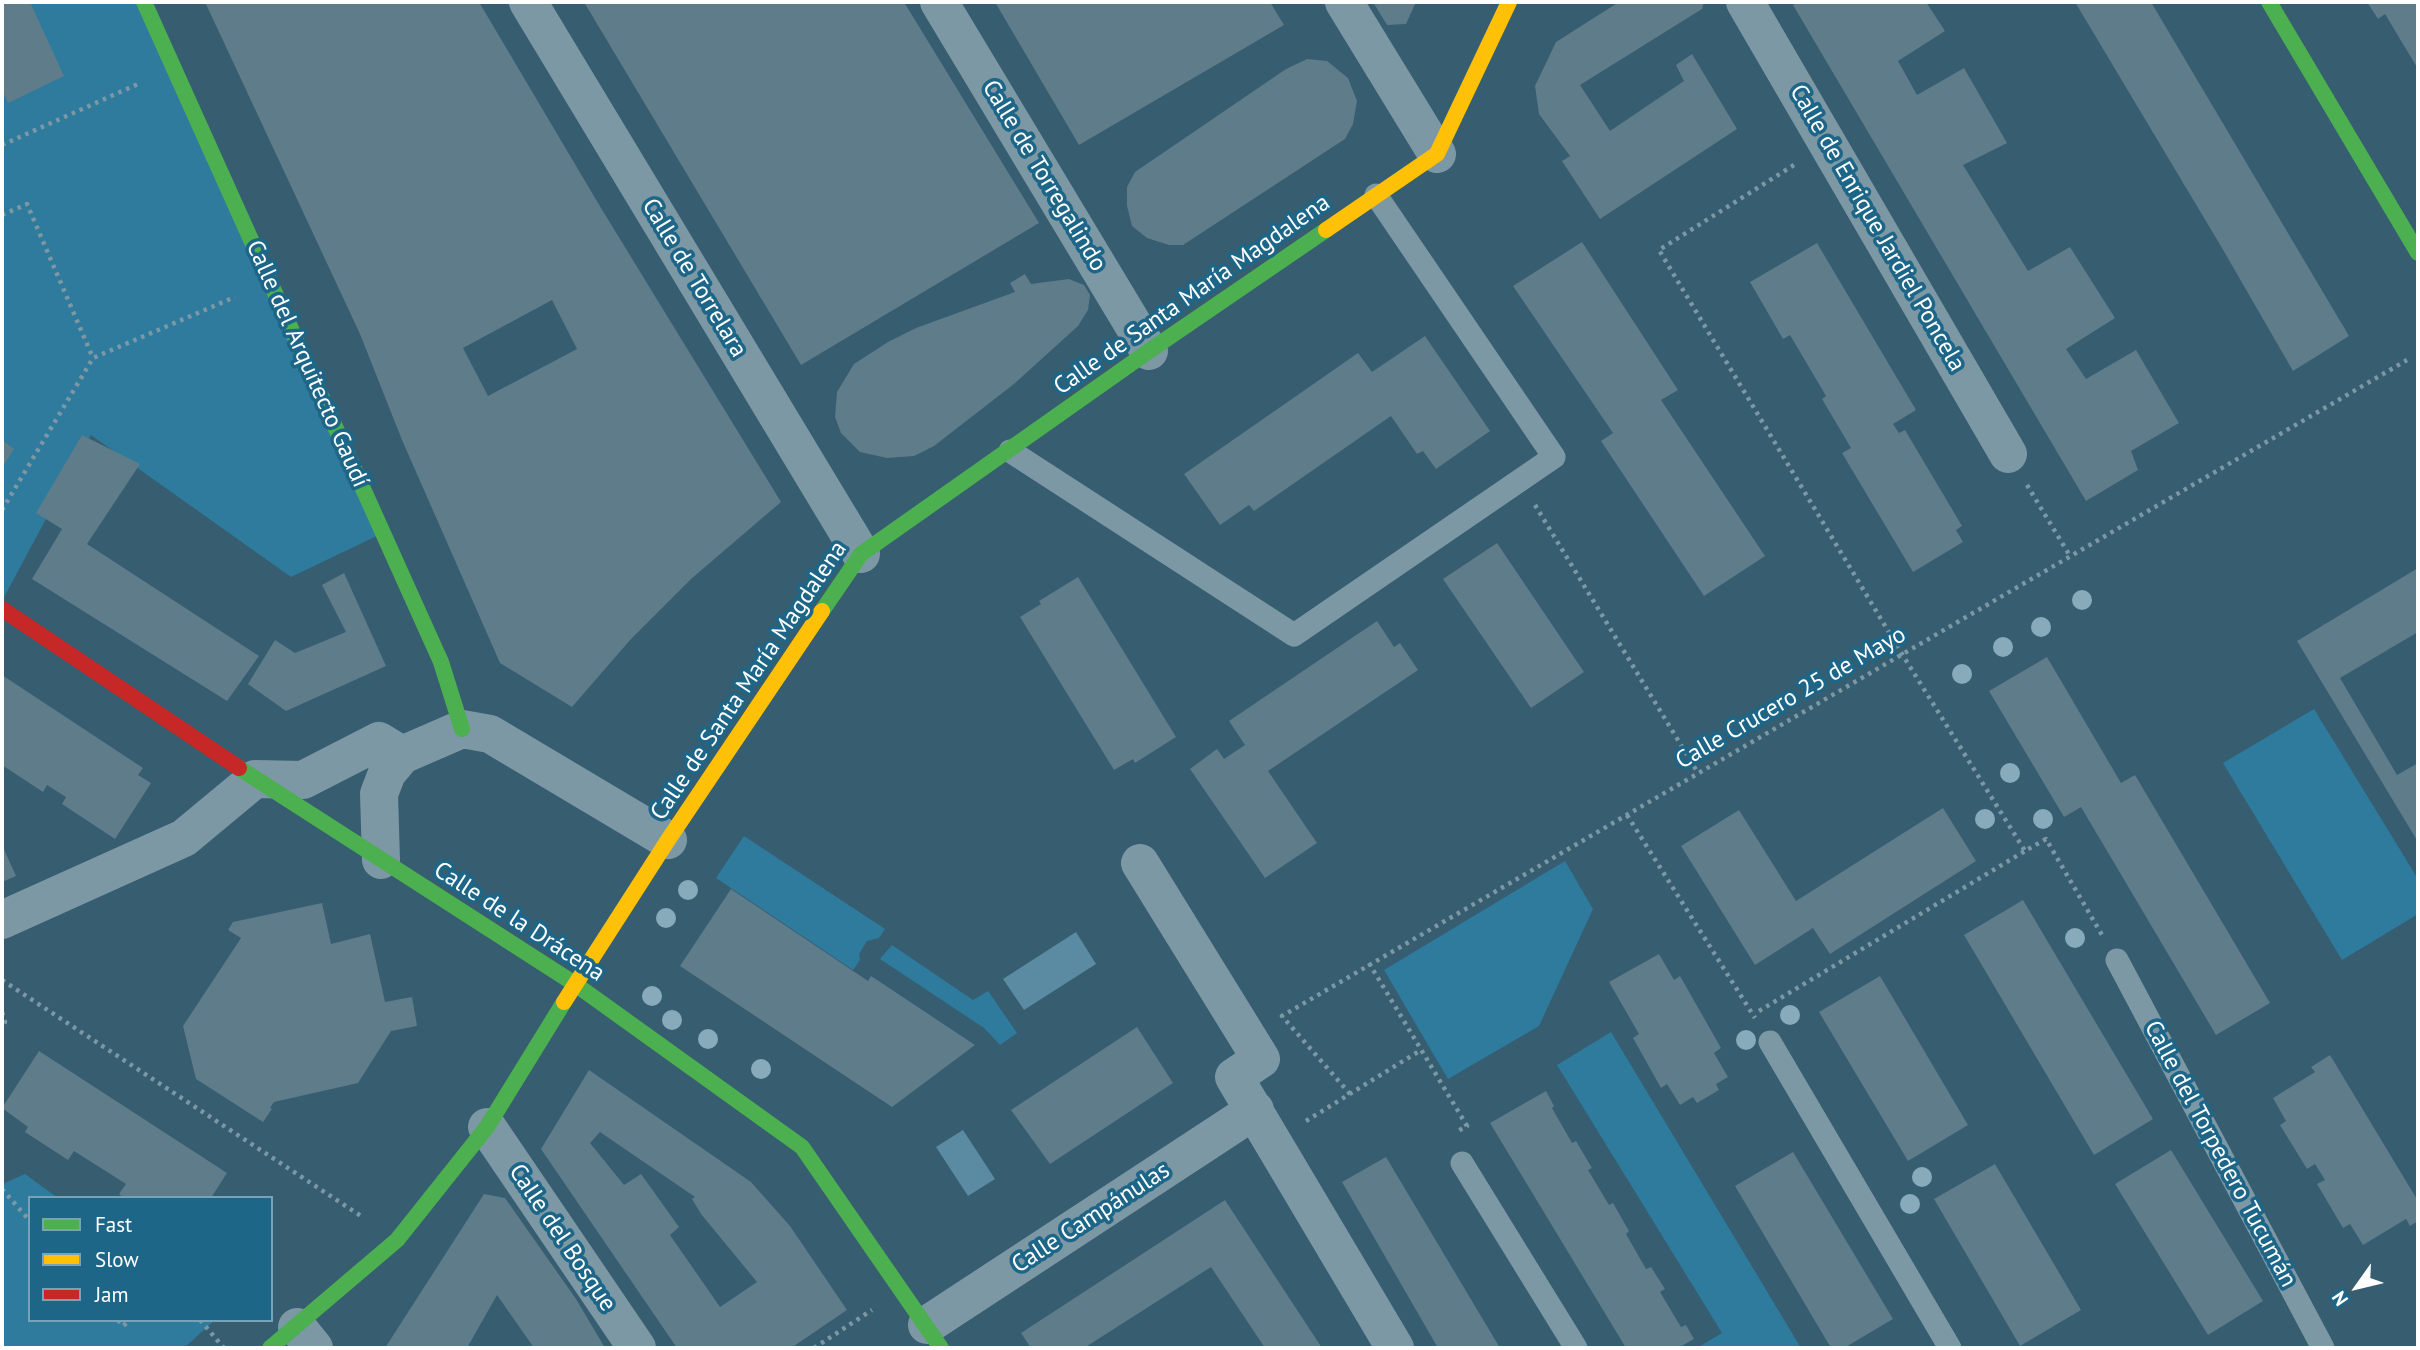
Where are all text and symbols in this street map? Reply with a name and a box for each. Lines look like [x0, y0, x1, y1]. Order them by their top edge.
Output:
street label: Calle de Torregalindo [976, 75, 1112, 277]
street label: Calle de Enrique Jardiel Poncela [1783, 80, 1971, 376]
street label: Calle de Santa María Magdalena [1049, 189, 1335, 401]
street label: Calle de Torrelara [635, 193, 753, 363]
street label: Calle del Arquitecto Gaudí [239, 236, 375, 492]
street label: Calle de Santa María Magdalena [645, 536, 853, 826]
street label: Calle Crucero 25 de Mayo [1671, 620, 1911, 776]
street label: Calle de la Drácena [428, 856, 610, 988]
street label: Calle del Torpedero Tucumán [2137, 1016, 2303, 1292]
street label: Calle Campánulas [1007, 1156, 1175, 1280]
street label: Calle del Bosque [502, 1159, 622, 1317]
legend [28, 1196, 273, 1322]
text: Fast [95, 1211, 132, 1238]
text: Slow [95, 1246, 139, 1273]
north arrow [2322, 1252, 2392, 1322]
text: Jam [95, 1281, 129, 1308]
text: N [2326, 1287, 2353, 1311]

